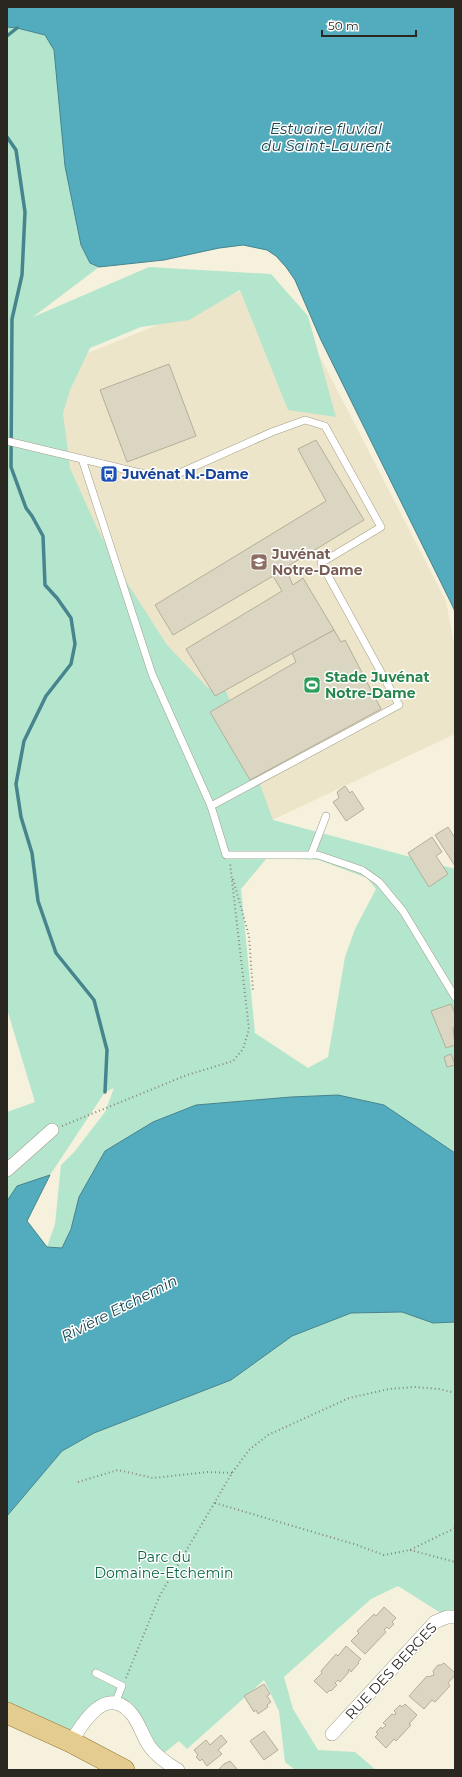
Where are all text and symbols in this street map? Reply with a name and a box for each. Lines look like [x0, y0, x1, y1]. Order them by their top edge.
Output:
scale bar [322, 12, 416, 38]
text: 50 m [328, 18, 359, 33]
water label: Estuaire fluvial du Saint-Laurent [261, 119, 391, 155]
bus stop icon: Juvénat N.-Dame [99, 464, 119, 484]
place label: Juvénat N.-Dame [121, 465, 249, 483]
place label: Juvénat Notre-Dame [271, 545, 363, 579]
school or university icon: Juvénat Notre-Dame [249, 552, 269, 572]
place label: Stade Juvénat Notre-Dame [325, 668, 430, 702]
sports icon: Stade Juvénat Notre-Dame [302, 675, 322, 695]
water label: Rivière Etchemin [58, 1270, 180, 1346]
park label: Parc du Domaine-Etchemin [95, 1548, 234, 1582]
street label: RUE DES BERGES [341, 1619, 441, 1723]

